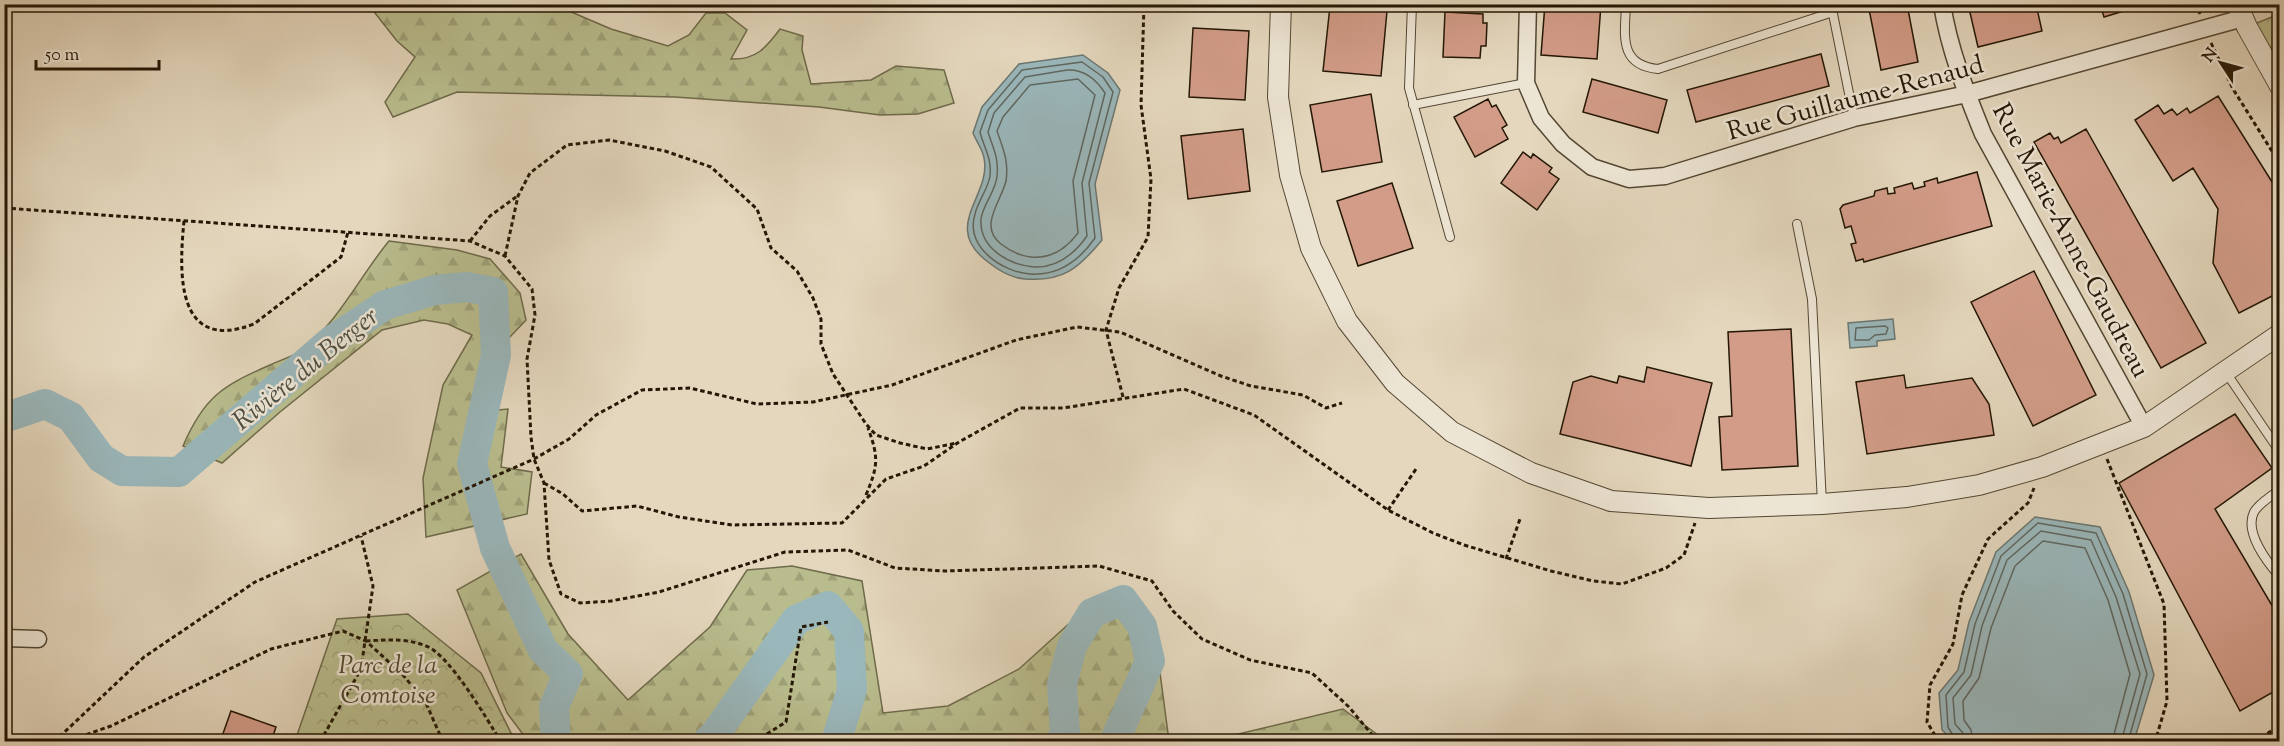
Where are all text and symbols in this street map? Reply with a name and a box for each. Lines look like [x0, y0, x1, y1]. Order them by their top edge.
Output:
scale bar [36, 33, 159, 71]
north arrow [2191, 33, 2251, 93]
text: 50 m [44, 43, 80, 69]
text: N [2198, 44, 2224, 68]
street label: Rue Guillaume-Renaud [1723, 47, 1988, 151]
street label: Rue Marie-Anne-Gaudreau [1982, 97, 2158, 385]
water label: Rivière du Berger [225, 299, 388, 441]
park label: Parc de la Comtoise [339, 648, 437, 715]

